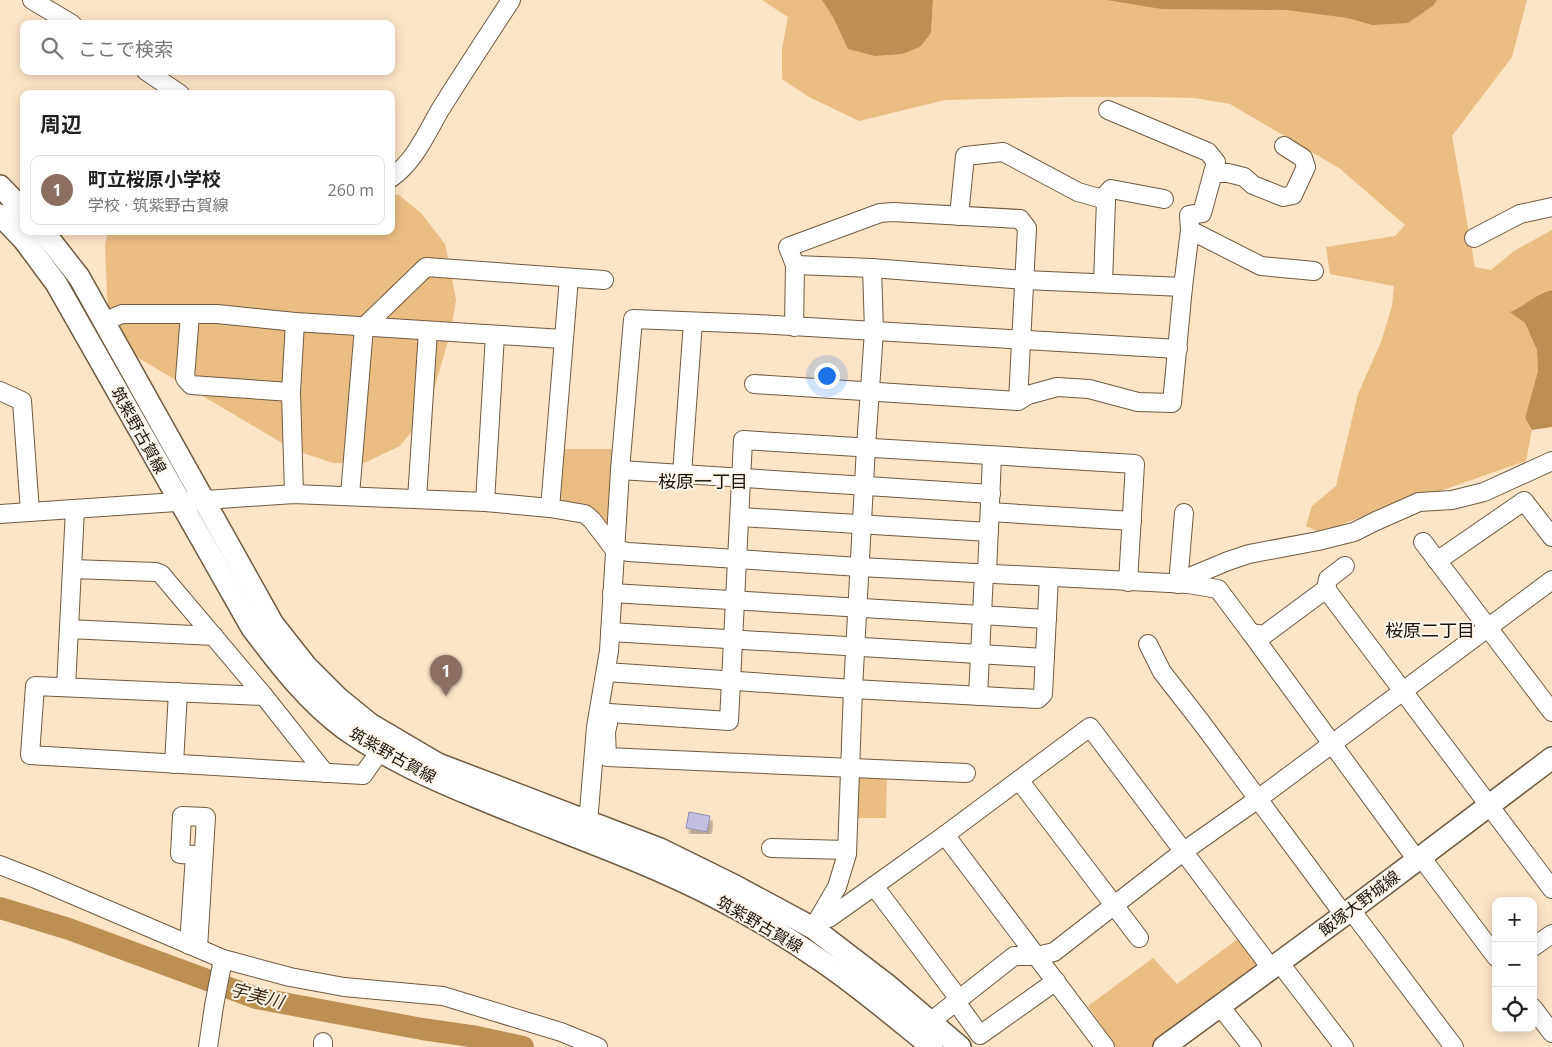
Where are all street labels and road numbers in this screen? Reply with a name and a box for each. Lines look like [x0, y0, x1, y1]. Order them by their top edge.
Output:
street label: 筑紫野古賀線 [106, 383, 172, 477]
street label: 筑紫野古賀線 [346, 722, 440, 788]
street label: 飯塚大野城線 [1314, 865, 1404, 941]
street label: 筑紫野古賀線 [713, 890, 807, 958]

